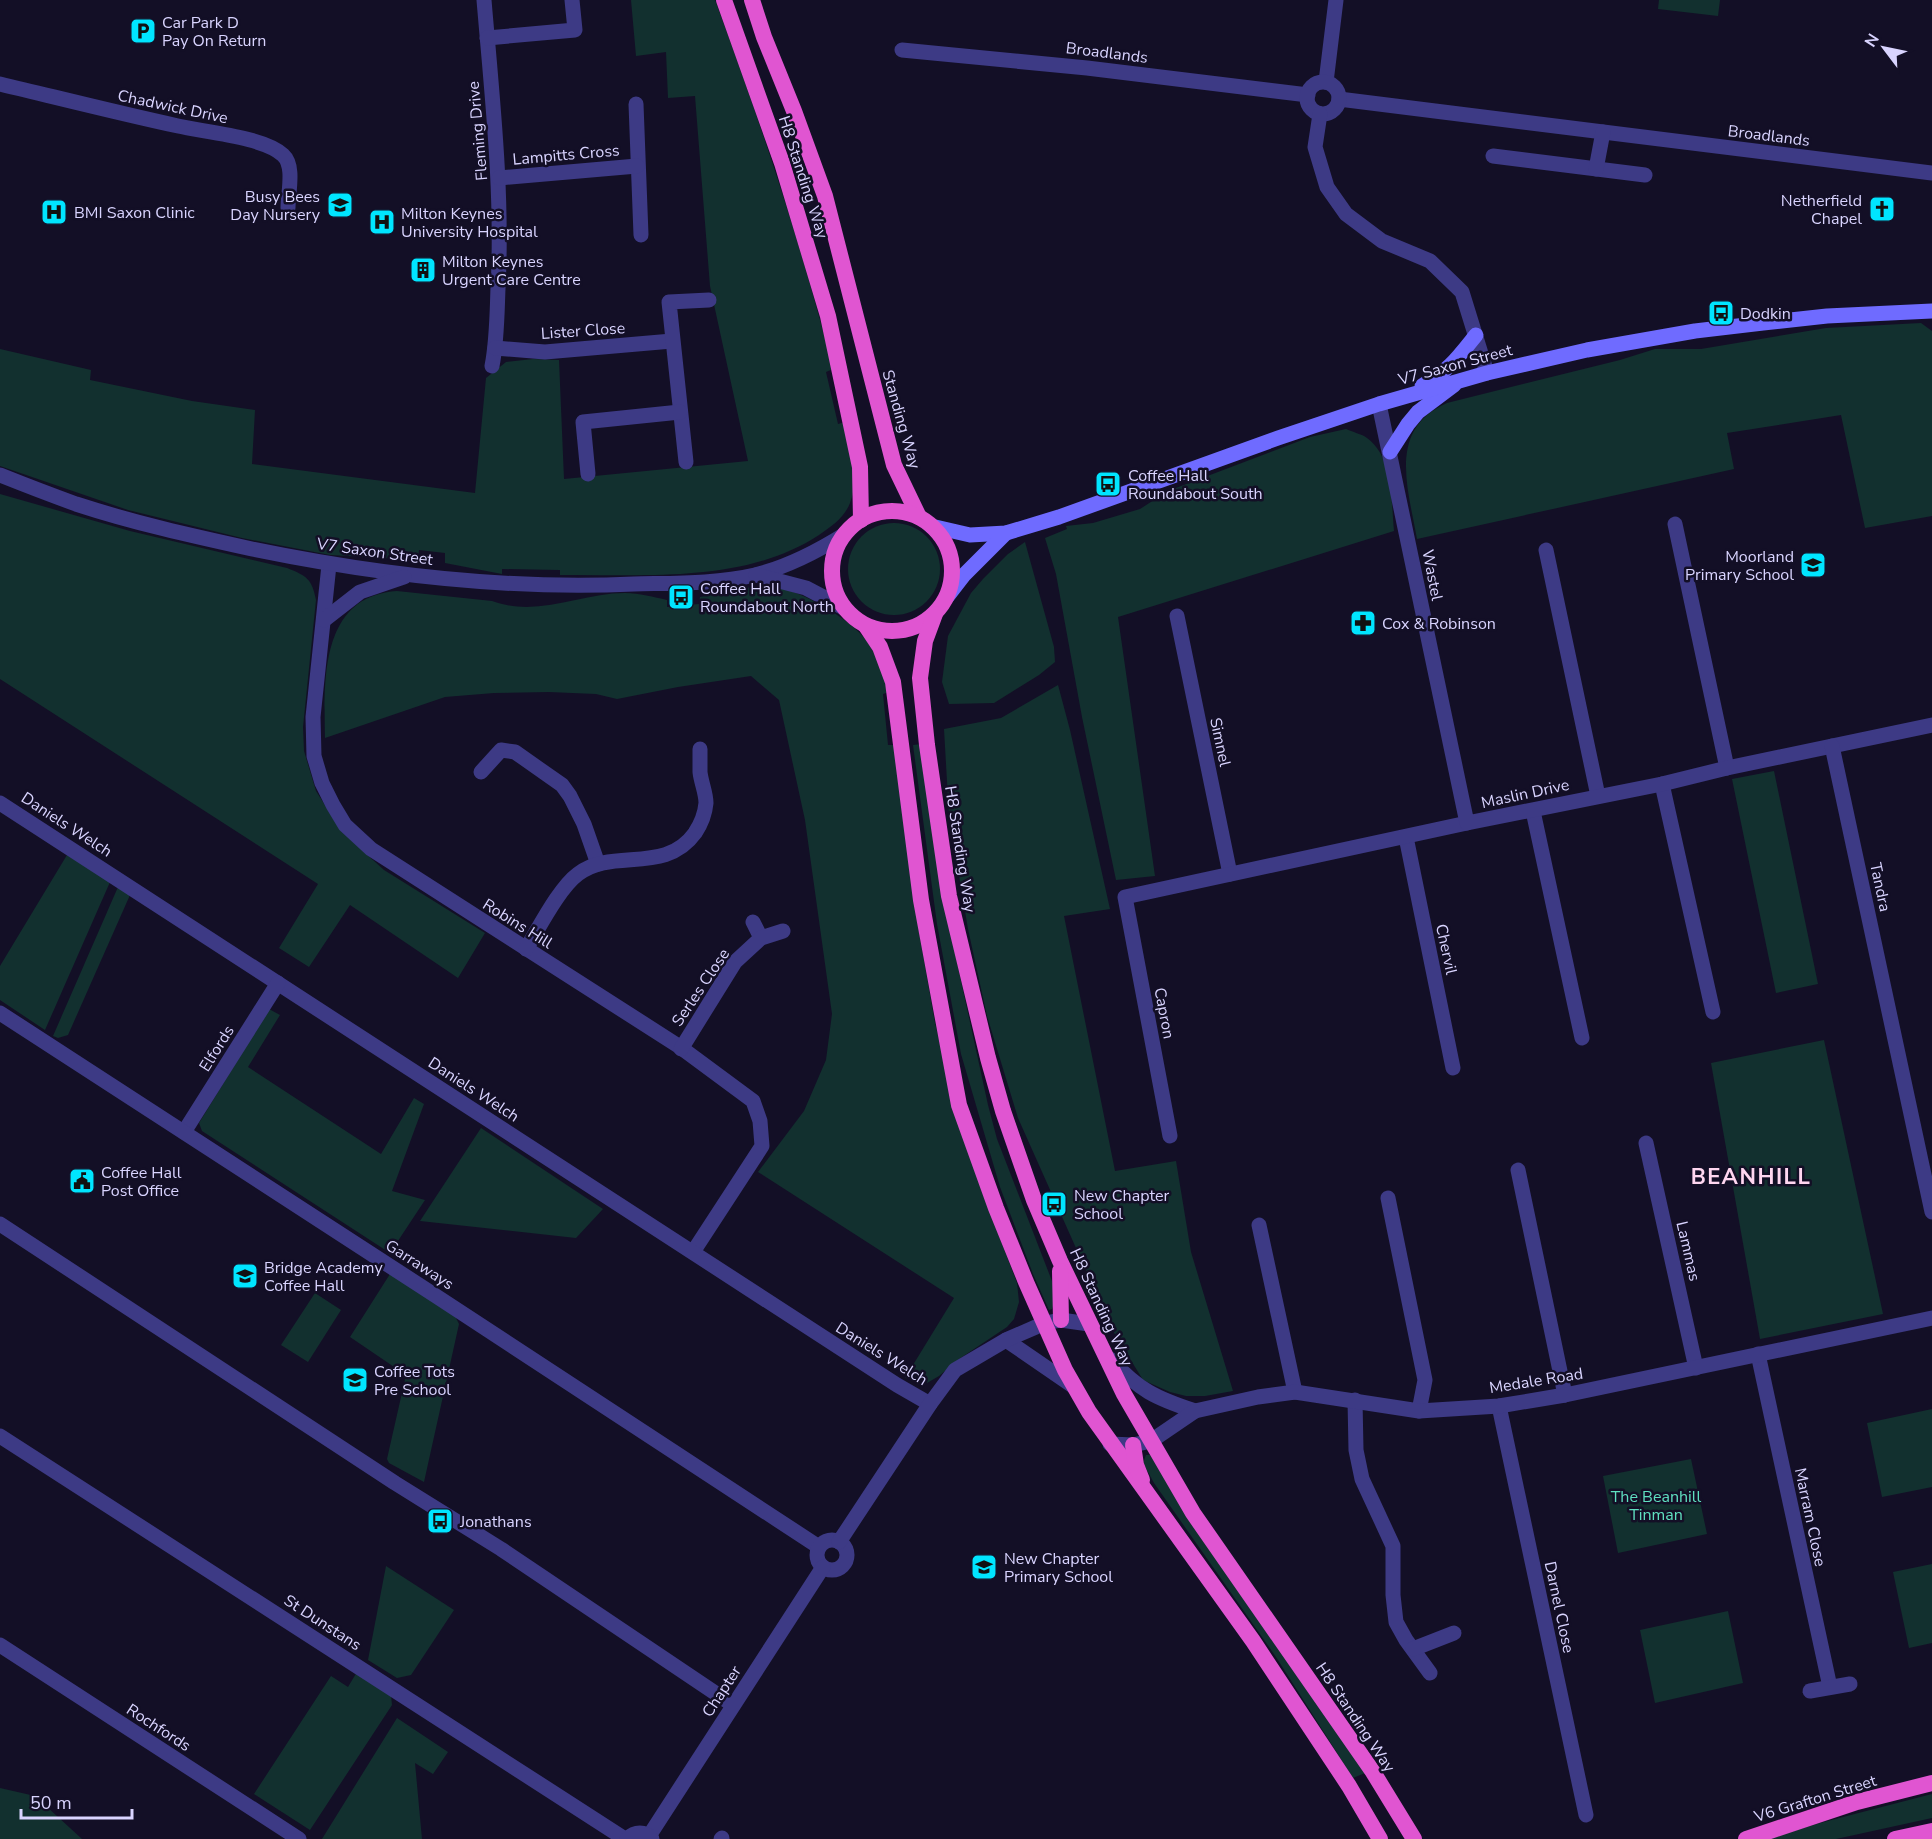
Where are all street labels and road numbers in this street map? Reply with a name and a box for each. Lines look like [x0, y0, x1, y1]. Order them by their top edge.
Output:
street label: Broadlands [1065, 37, 1149, 69]
street label: Fleming Drive [463, 80, 493, 182]
street label: Chadwick Drive [116, 85, 230, 129]
street label: H8 Standing Way [773, 113, 833, 242]
street label: Broadlands [1727, 120, 1811, 152]
street label: Lampitts Cross [512, 139, 621, 171]
street label: Lister Close [540, 317, 626, 345]
street label: V7 Saxon Street [1395, 339, 1515, 391]
street label: Standing Way [876, 367, 926, 472]
street label: V7 Saxon Street [314, 533, 435, 571]
street label: Wastel [1416, 548, 1448, 603]
street label: Simnel [1204, 716, 1236, 769]
street label: Maslin Drive [1479, 774, 1571, 814]
street label: H8 Standing Way [939, 784, 981, 915]
street label: Daniels Welch [17, 787, 116, 863]
street label: Tandra [1864, 861, 1896, 914]
street label: Robins Hill [478, 894, 557, 954]
street label: Chervil [1430, 922, 1462, 977]
street label: Serles Close [667, 944, 735, 1031]
street label: Capron [1148, 986, 1180, 1041]
street label: Elfords [194, 1021, 240, 1076]
street label: Daniels Welch [424, 1052, 523, 1128]
street label: Lammas [1670, 1219, 1706, 1283]
street label: Garraways [381, 1235, 458, 1295]
street label: H8 Standing Way [1064, 1245, 1138, 1371]
street label: Daniels Welch [831, 1317, 932, 1391]
street label: Medale Road [1488, 1363, 1585, 1399]
street label: Marram Close [1789, 1466, 1831, 1569]
street label: Darnel Close [1539, 1559, 1579, 1655]
street label: St Dunstans [280, 1590, 365, 1656]
street label: H8 Standing Way [1310, 1658, 1400, 1777]
street label: Chapter [697, 1661, 747, 1722]
street label: Rochfords [122, 1699, 195, 1757]
street label: V6 Grafton Street [1751, 1770, 1879, 1828]

